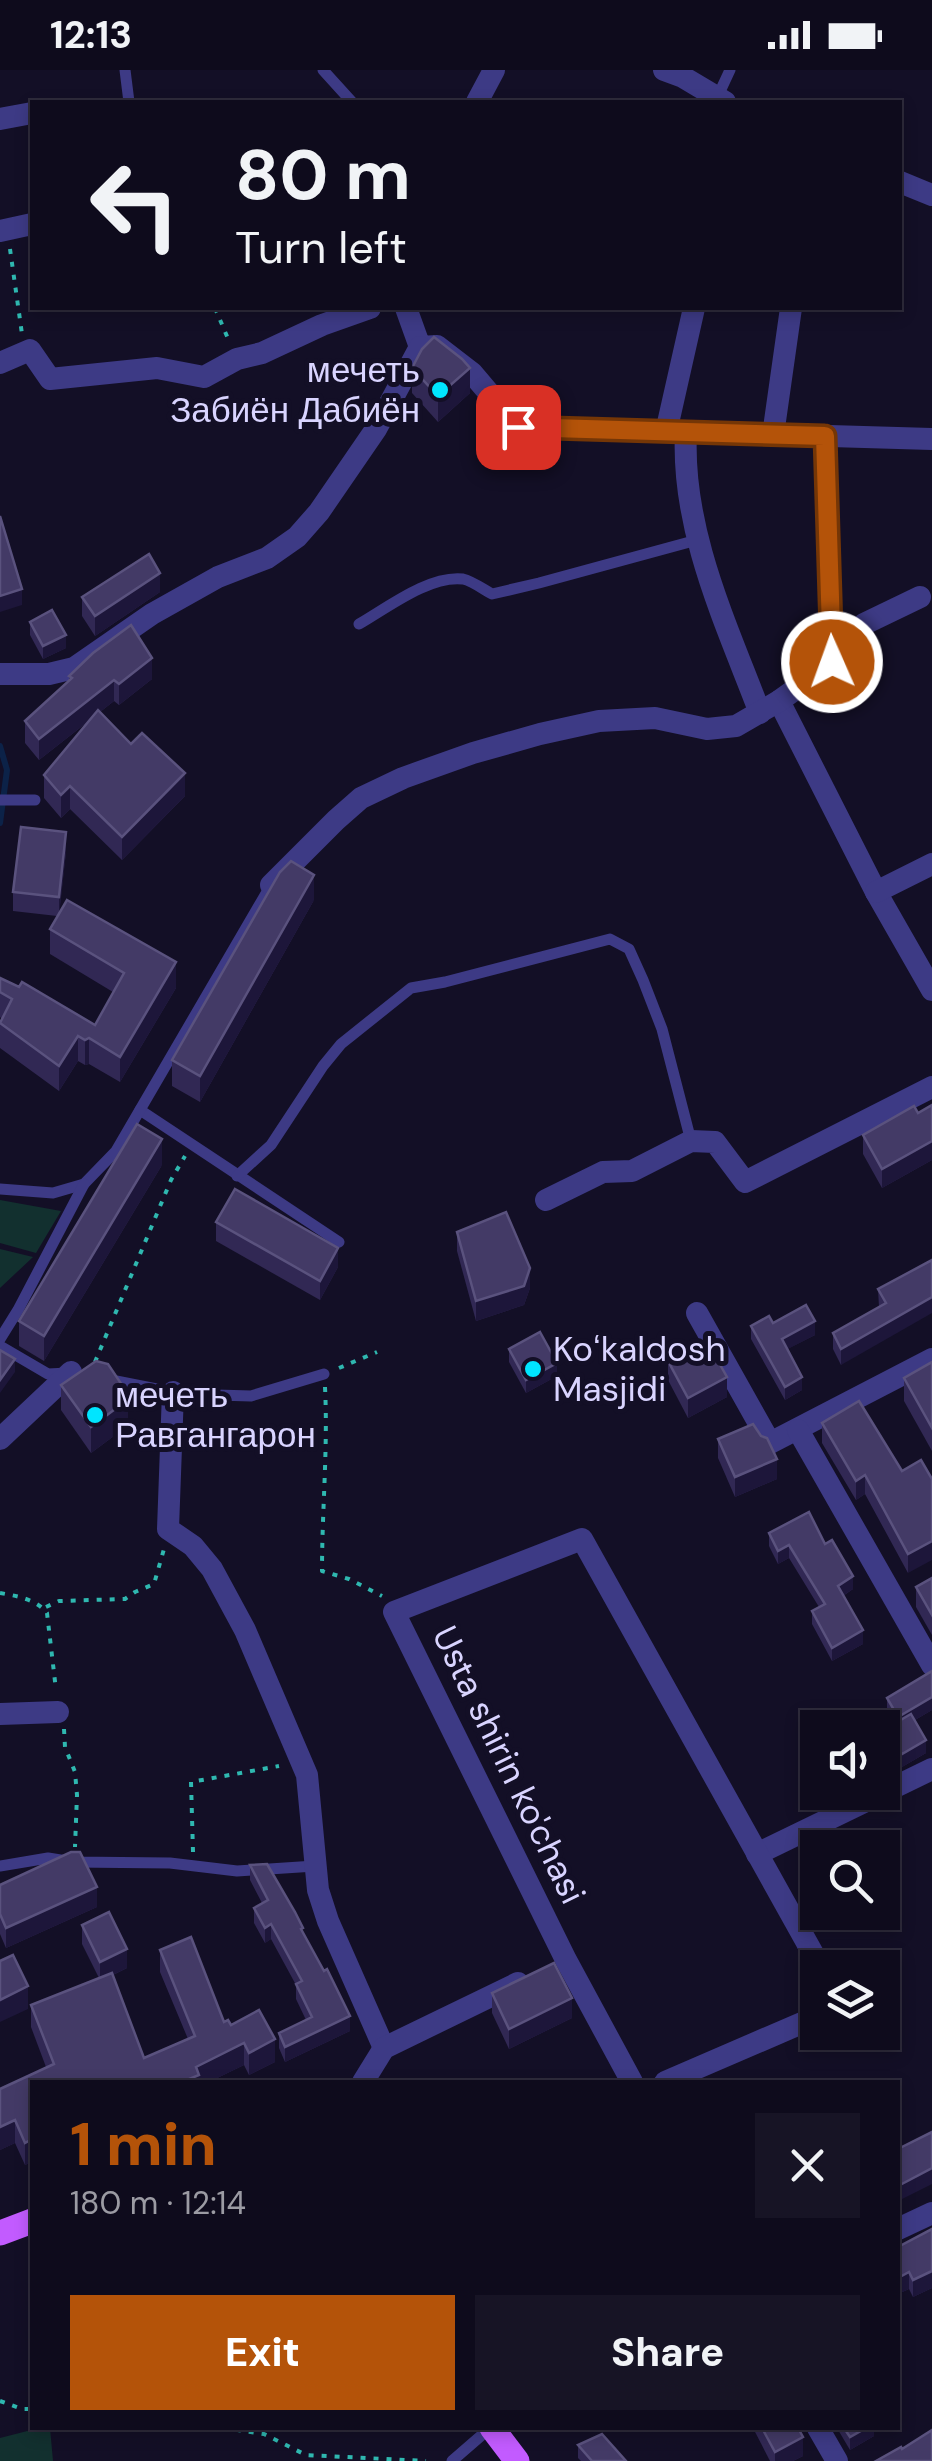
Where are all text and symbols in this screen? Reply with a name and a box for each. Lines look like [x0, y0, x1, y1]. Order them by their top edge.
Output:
text: 12:13 [50, 10, 132, 60]
text: 80 m [235, 130, 411, 221]
icon: left [70, 140, 200, 270]
text: Turn left [235, 218, 407, 277]
place label: мечеть Забиён Дабиён [170, 347, 420, 433]
marker: мечеть Забиён Дабиён [429, 379, 451, 401]
pin [476, 385, 561, 470]
icon: arrive [491, 400, 546, 455]
position arrow [780, 610, 884, 714]
place label: Koʻkaldosh Masjidi [553, 1326, 726, 1412]
marker: Koʻkaldosh Masjidi [522, 1358, 544, 1380]
place label: мечеть Равгангарон [115, 1372, 316, 1458]
marker: мечеть Равгангарон [84, 1404, 106, 1426]
street label: Usta shirin ko'chasi [422, 1619, 596, 1911]
map controls [800, 1710, 900, 2050]
button: sound [800, 1710, 900, 1810]
button: search [800, 1830, 900, 1930]
button: layers [800, 1950, 900, 2050]
text: 1 min [70, 2105, 217, 2184]
button: close [755, 2113, 860, 2218]
text: 180 m · 12:14 [70, 2182, 246, 2224]
button: Exit [70, 2295, 455, 2410]
button: Share [475, 2295, 860, 2410]

